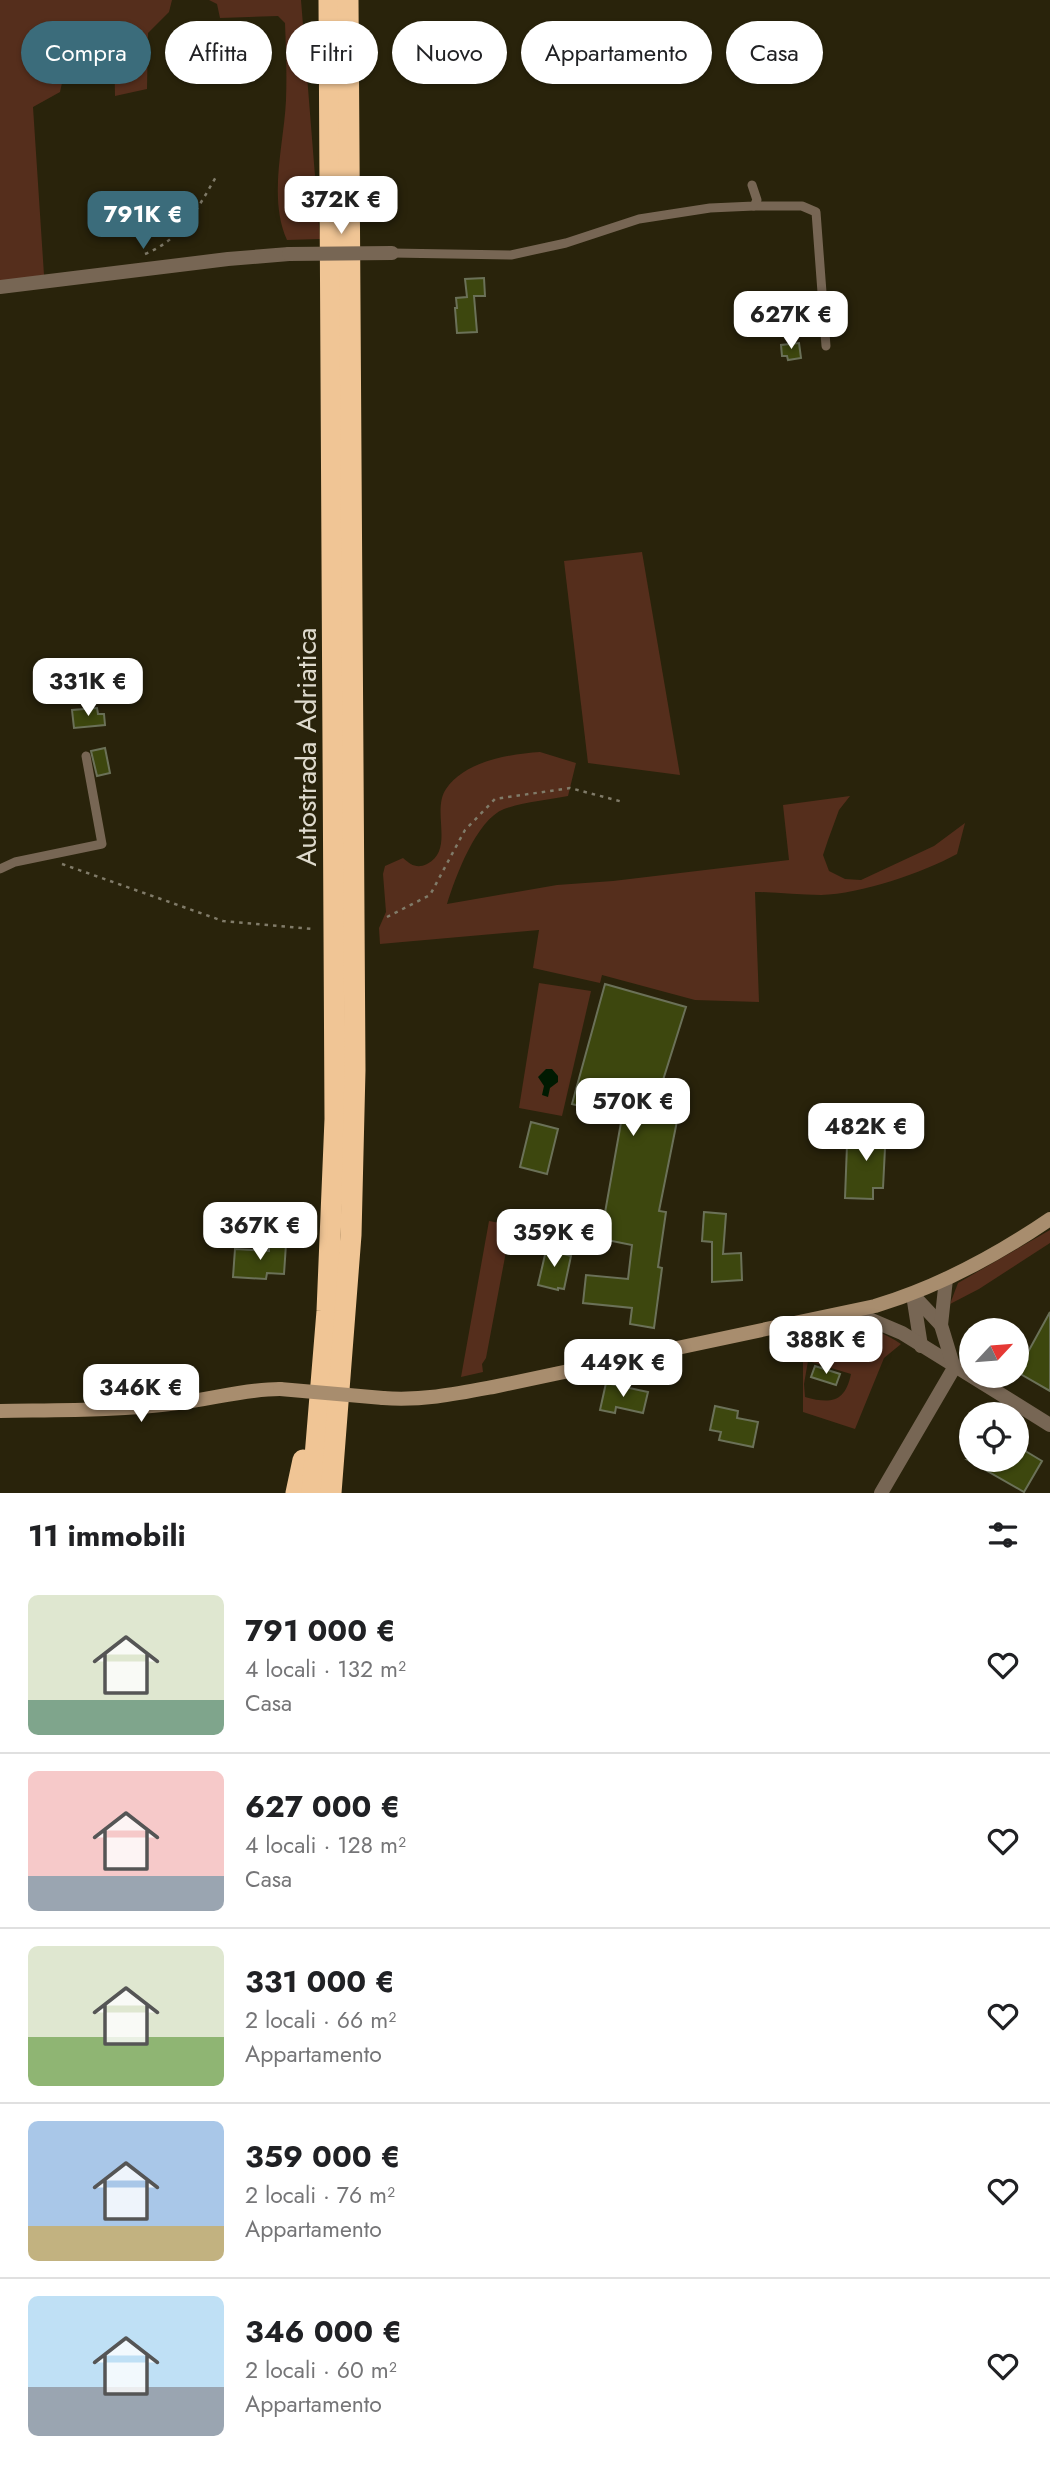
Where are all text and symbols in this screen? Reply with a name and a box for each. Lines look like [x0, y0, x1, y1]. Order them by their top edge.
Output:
chip: Compra [21, 21, 151, 84]
chip: Affitta [165, 21, 272, 84]
chip: Filtri [286, 21, 378, 84]
chip: Nuovo [392, 21, 507, 84]
chip: Appartamento [521, 21, 712, 84]
chip: Casa [726, 21, 823, 84]
pin: 372K € [284, 176, 398, 236]
text: 372K € [301, 182, 381, 216]
pin: 791K € [86, 191, 200, 251]
text: 791K € [103, 197, 183, 231]
pin: 627K € [734, 292, 848, 351]
text: 627K € [750, 297, 832, 331]
street label: Autostrada Adriatica [286, 627, 327, 867]
pin: 331K € [31, 658, 145, 718]
text: 331K € [49, 664, 127, 698]
pin: 570K € [576, 1078, 690, 1138]
text: 570K € [592, 1084, 674, 1118]
pin: 482K € [809, 1104, 923, 1163]
text: 482K € [824, 1109, 908, 1143]
pin: 367K € [203, 1202, 317, 1262]
text: 367K € [219, 1208, 301, 1242]
pin: 359K € [497, 1210, 611, 1269]
text: 359K € [513, 1215, 595, 1249]
pin: 388K € [769, 1316, 883, 1376]
north arrow [959, 1318, 1029, 1388]
map controls [959, 1318, 1029, 1472]
text: 388K € [785, 1322, 867, 1356]
pin: 449K € [566, 1340, 680, 1399]
text: 449K € [580, 1345, 666, 1379]
pin: 346K € [84, 1364, 198, 1424]
text: 346K € [99, 1370, 183, 1404]
button: locate [959, 1402, 1029, 1472]
text: 11 immobili [28, 1514, 186, 1557]
icon: filters [984, 1516, 1022, 1554]
text: 791 000 € [245, 1609, 396, 1652]
icon: home [84, 1623, 168, 1707]
icon: heart [984, 1646, 1022, 1684]
text: 4 locali · 132 m² [245, 1652, 406, 1686]
text: Casa [245, 1686, 292, 1720]
text: 627 000 € [245, 1785, 400, 1828]
icon: home [84, 1799, 168, 1883]
icon: heart [984, 1822, 1022, 1860]
text: 4 locali · 128 m² [245, 1828, 406, 1862]
text: Casa [245, 1862, 292, 1896]
text: 331 000 € [245, 1960, 395, 2003]
icon: home [84, 1974, 168, 2058]
icon: heart [984, 1997, 1022, 2035]
text: 2 locali · 66 m² [245, 2003, 396, 2037]
text: Appartamento [245, 2037, 382, 2071]
text: 359 000 € [245, 2135, 400, 2178]
icon: home [84, 2149, 168, 2233]
icon: heart [984, 2172, 1022, 2210]
text: 2 locali · 76 m² [245, 2178, 395, 2212]
text: Appartamento [245, 2212, 382, 2246]
text: 346 000 € [245, 2310, 402, 2353]
icon: home [84, 2324, 168, 2408]
icon: heart [984, 2347, 1022, 2385]
text: 2 locali · 60 m² [245, 2353, 397, 2387]
text: Appartamento [245, 2387, 382, 2421]

